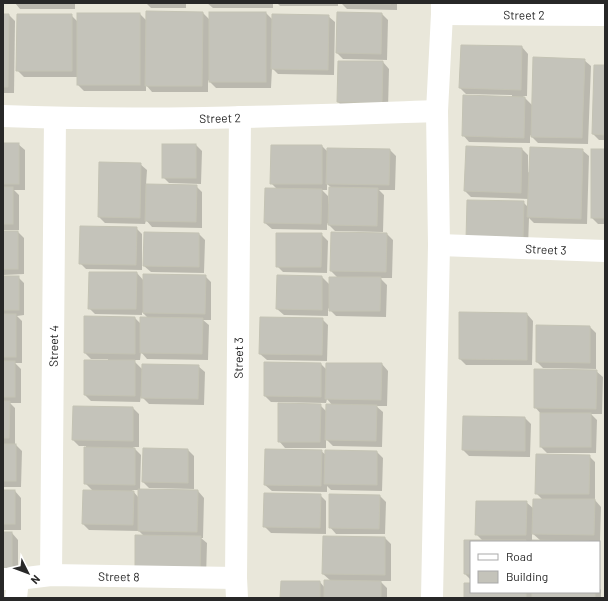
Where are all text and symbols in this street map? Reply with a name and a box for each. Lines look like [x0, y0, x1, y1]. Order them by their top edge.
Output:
street label: Street 2 [503, 7, 545, 22]
street label: Street 2 [199, 110, 241, 125]
street label: Street 3 [525, 241, 567, 257]
street label: Street 4 [46, 325, 60, 367]
street label: Street 3 [231, 337, 245, 379]
legend [470, 541, 600, 593]
text: Road [506, 549, 533, 563]
north arrow [8, 553, 48, 593]
street label: Street 8 [98, 569, 140, 583]
text: Building [506, 569, 548, 583]
text: N [29, 573, 43, 587]

